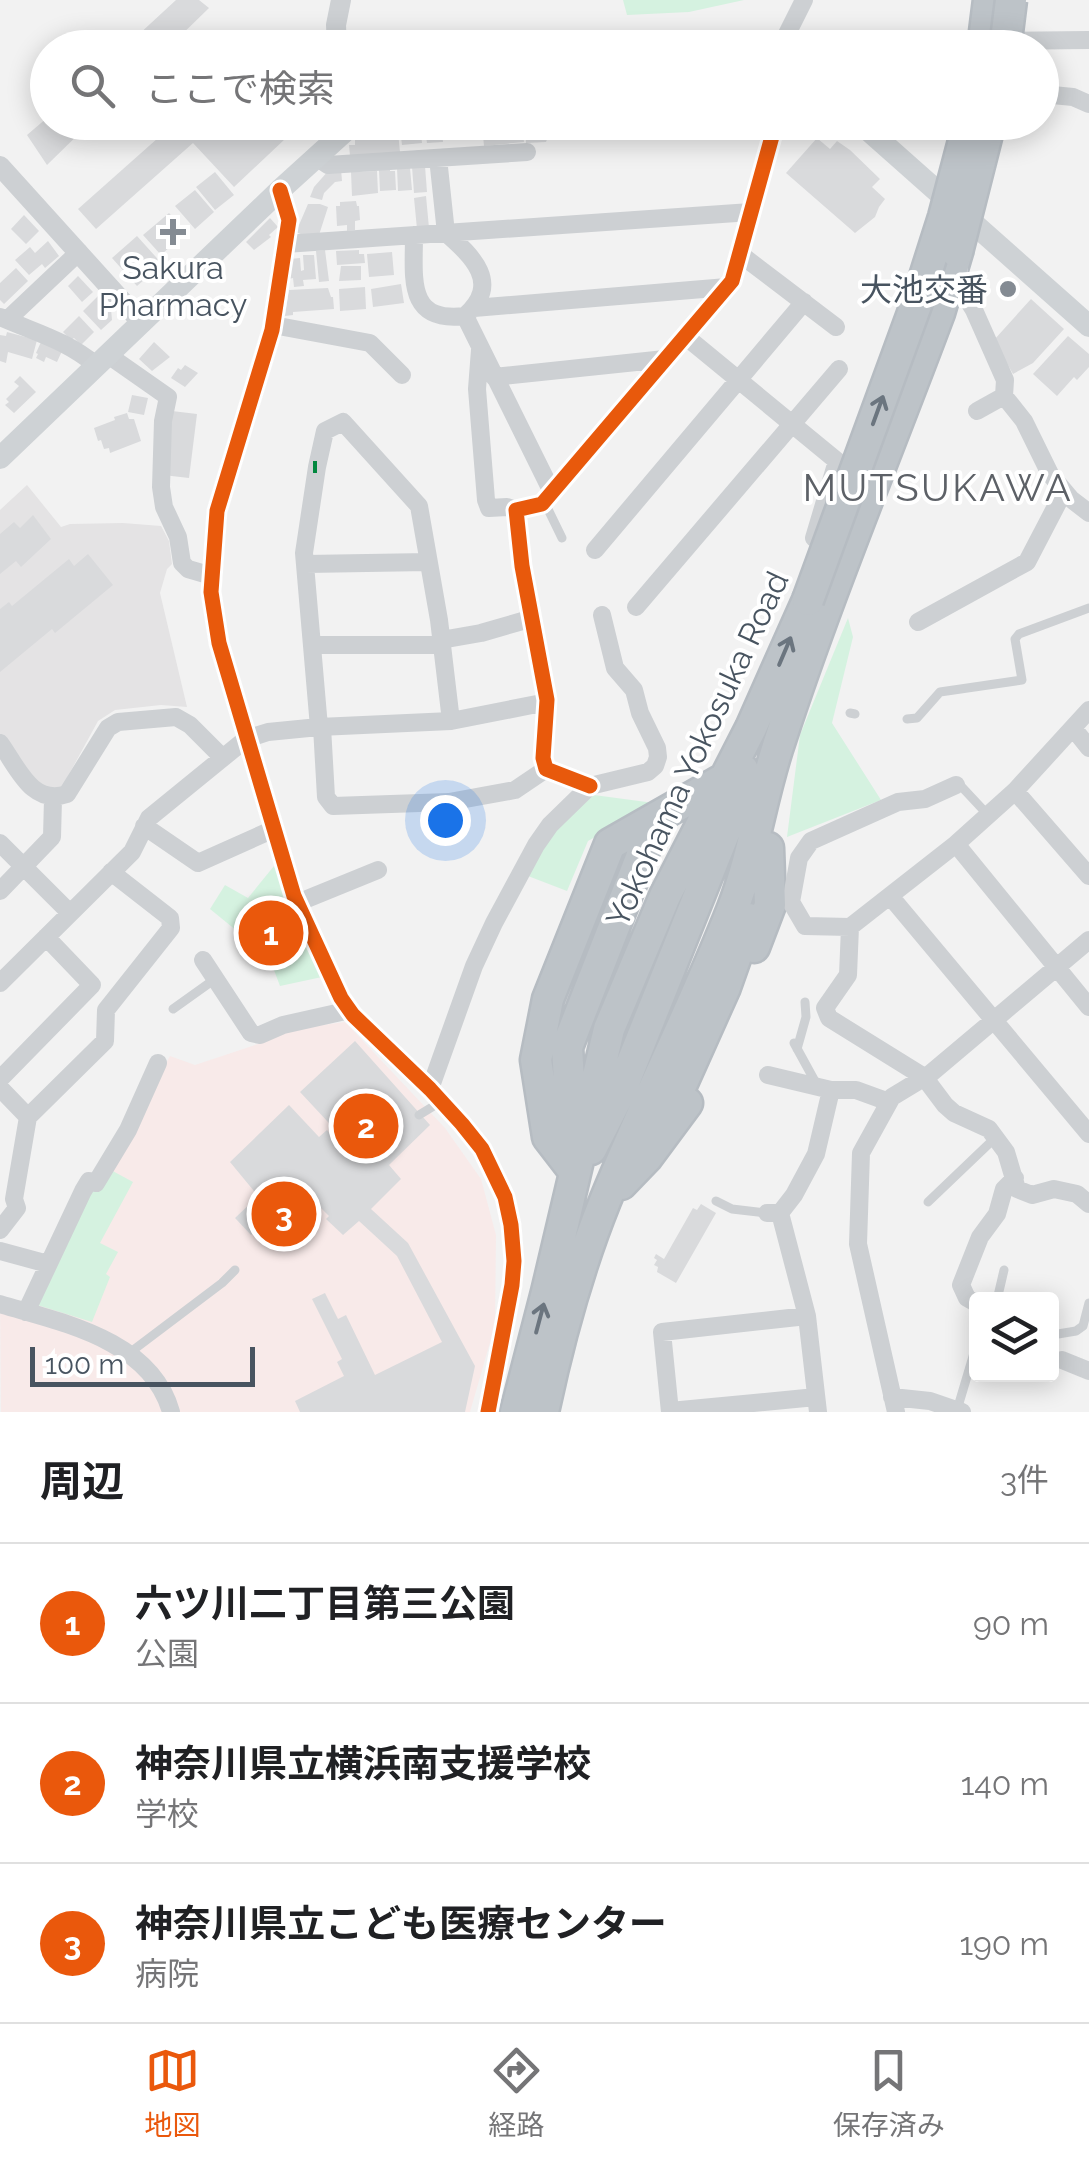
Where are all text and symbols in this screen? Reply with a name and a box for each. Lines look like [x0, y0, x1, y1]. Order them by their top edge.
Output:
search box [30, 30, 1059, 140]
icon: search [65, 58, 120, 113]
text: ここで検索 [145, 66, 335, 111]
marker: Sakura Pharmacy [162, 221, 184, 243]
place label: Sakura Pharmacy [99, 249, 247, 323]
place label: 大池交番 [860, 271, 988, 308]
marker: 大池交番 [997, 278, 1019, 300]
one-way arrow [870, 395, 888, 426]
district label: MUTSUKAWA [803, 465, 1073, 510]
street label: Yokohama Yokosuka Road [598, 565, 796, 933]
one-way arrow [778, 636, 796, 667]
your location [420, 795, 471, 846]
pin: 1 [238, 896, 304, 970]
pin: 2 [334, 1088, 398, 1164]
pin: 3 [252, 1176, 316, 1252]
map controls [969, 1292, 1059, 1382]
button: layers [969, 1292, 1059, 1382]
one-way arrow [532, 1303, 550, 1335]
scale bar [30, 1342, 255, 1386]
text: 100 m [45, 1348, 124, 1381]
text: 周辺 [40, 1457, 124, 1506]
text: 3件 [1000, 1461, 1049, 1498]
text: 六ツ川二丁目第三公園 [135, 1581, 515, 1626]
text: 1 [65, 1605, 80, 1642]
text: 90 m [973, 1605, 1049, 1642]
text: 公園 [135, 1635, 199, 1672]
text: 神奈川県立横浜南支援学校 [135, 1741, 591, 1786]
text: 2 [63, 1765, 82, 1802]
text: 140 m [961, 1765, 1049, 1802]
text: 学校 [135, 1795, 199, 1832]
text: 神奈川県立こども医療センター [135, 1901, 667, 1946]
text: 3 [64, 1925, 81, 1962]
text: 190 m [959, 1925, 1049, 1962]
text: 病院 [135, 1955, 199, 1992]
tab: 地図 [144, 2043, 200, 2143]
tab: 経路 [488, 2043, 545, 2143]
tab: 保存済み [833, 2043, 945, 2143]

